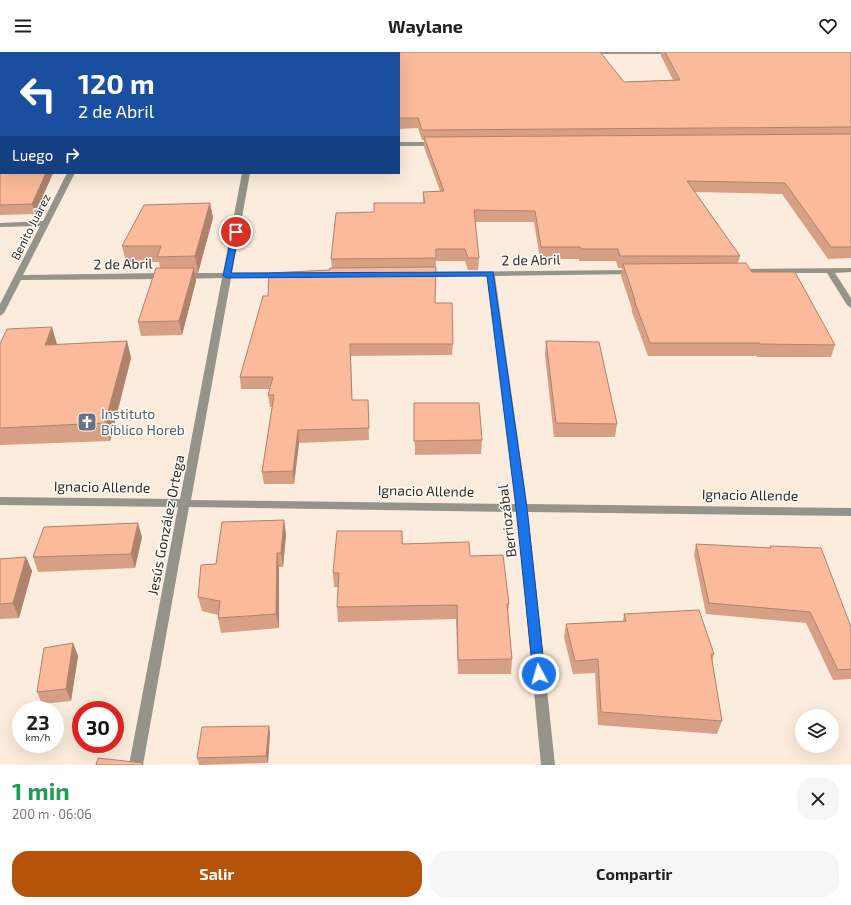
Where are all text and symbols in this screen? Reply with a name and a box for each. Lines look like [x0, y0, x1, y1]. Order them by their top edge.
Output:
icon: menu [12, 15, 34, 37]
text: Waylane [388, 15, 463, 37]
icon: heart [817, 15, 839, 37]
text: 120 m [78, 66, 155, 100]
icon: left [12, 68, 64, 120]
text: 2 de Abril [78, 100, 154, 122]
icon: right [61, 144, 83, 166]
text: Luego [12, 146, 53, 164]
street label: Benito Juárez [7, 191, 53, 262]
pin [219, 215, 253, 249]
icon: arrive [225, 221, 247, 243]
street label: 2 de Abril [501, 250, 562, 269]
street label: 2 de Abril [93, 254, 154, 273]
place label: Instituto Bíblico Horeb [101, 405, 185, 438]
church icon: Instituto Bíblico Horeb [76, 411, 98, 433]
street label: Jesús González Ortega [144, 453, 187, 596]
street label: Ignacio Allende [54, 477, 150, 496]
street label: Ignacio Allende [378, 481, 474, 500]
street label: Berriozábal [493, 483, 519, 559]
street label: Ignacio Allende [702, 485, 798, 504]
position arrow [518, 653, 560, 695]
speed limit sign: 30 [72, 701, 124, 753]
map controls [795, 709, 839, 753]
button: layers [795, 709, 839, 753]
text: 23 [27, 710, 49, 734]
text: km/h [26, 731, 50, 743]
text: 1 min [12, 776, 70, 805]
button: close [797, 778, 839, 820]
text: 200 m · 06:06 [12, 806, 92, 822]
button: Salir [12, 851, 422, 897]
button: Compartir [430, 851, 839, 897]

